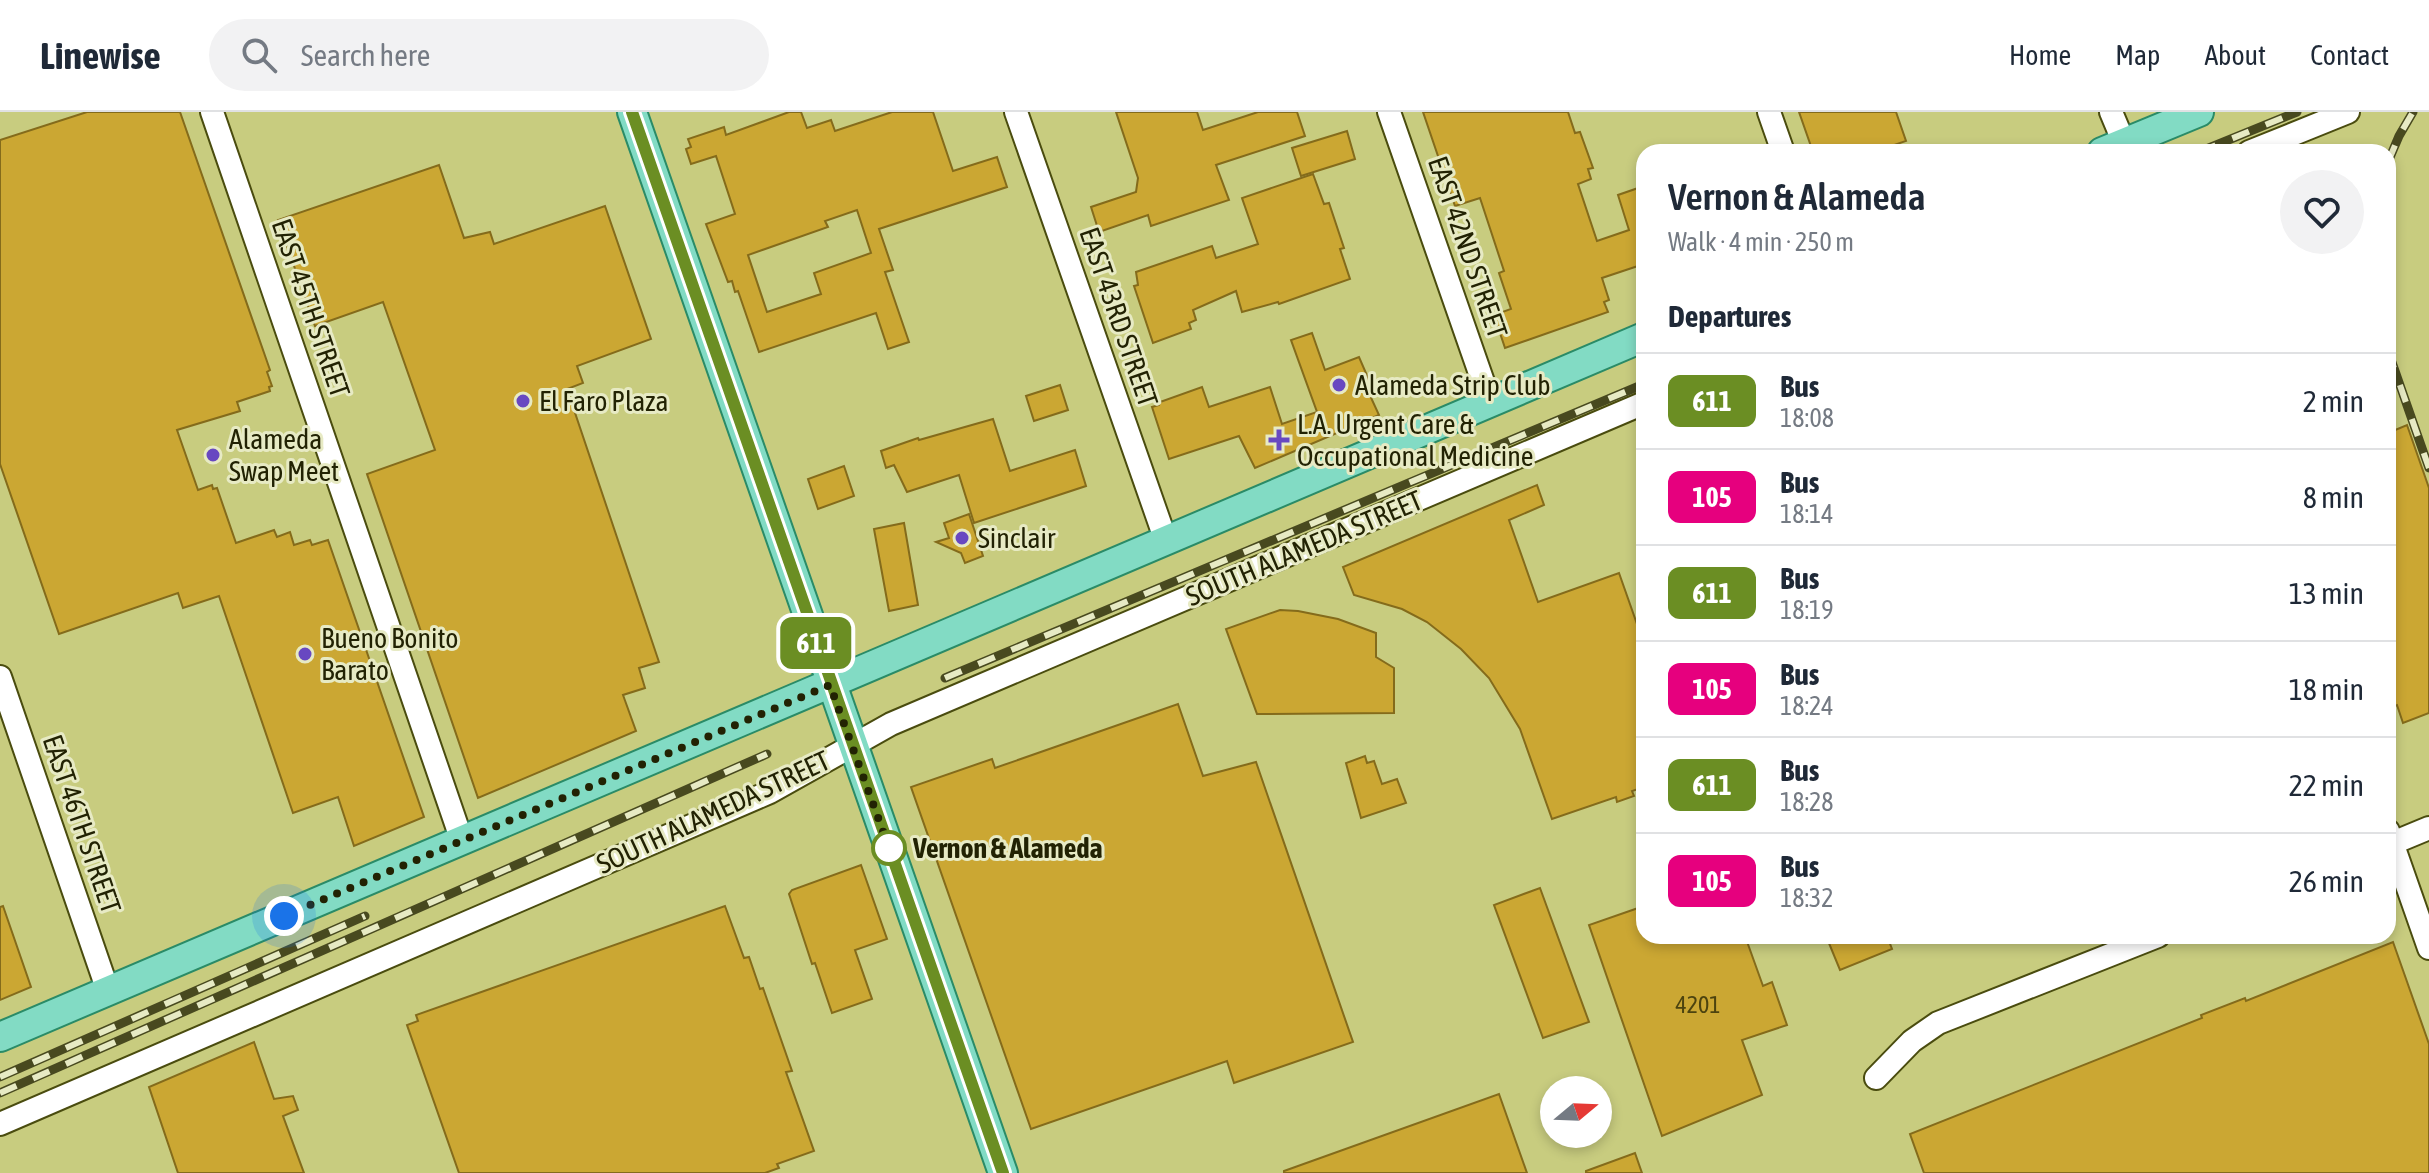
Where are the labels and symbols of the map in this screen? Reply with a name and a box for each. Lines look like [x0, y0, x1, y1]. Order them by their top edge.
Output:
street label: EAST 42ND STREET [1422, 152, 1514, 342]
street label: EAST 45TH STREET [266, 215, 356, 401]
street label: EAST 43RD STREET [1073, 223, 1165, 411]
place label: Alameda Strip Club [1355, 369, 1550, 401]
marker: Alameda Strip Club [1330, 376, 1348, 394]
place label: El Faro Plaza [539, 385, 668, 417]
marker: El Faro Plaza [514, 392, 532, 410]
place label: L.A. Urgent Care & Occupational Medicine [1297, 408, 1534, 472]
place label: Alameda Swap Meet [229, 423, 339, 487]
marker: L.A. Urgent Care & Occupational Medicine [1268, 429, 1290, 451]
marker: Alameda Swap Meet [204, 446, 222, 464]
street label: SOUTH ALAMEDA STREET [1181, 484, 1427, 612]
place label: Sinclair [978, 522, 1056, 554]
marker: Sinclair [953, 529, 971, 547]
line badge: 611 [770, 617, 862, 669]
place label: Bueno Bonito Barato [321, 622, 458, 686]
marker: Bueno Bonito Barato [296, 645, 314, 663]
street label: EAST 46TH STREET [37, 731, 127, 917]
street label: SOUTH ALAMEDA STREET [591, 744, 835, 880]
marker: Vernon & Alameda [872, 831, 906, 865]
place label: Vernon & Alameda [912, 832, 1103, 864]
your location [264, 896, 304, 936]
house number: 4201 [1675, 991, 1721, 1018]
north arrow [1540, 1076, 1612, 1148]

